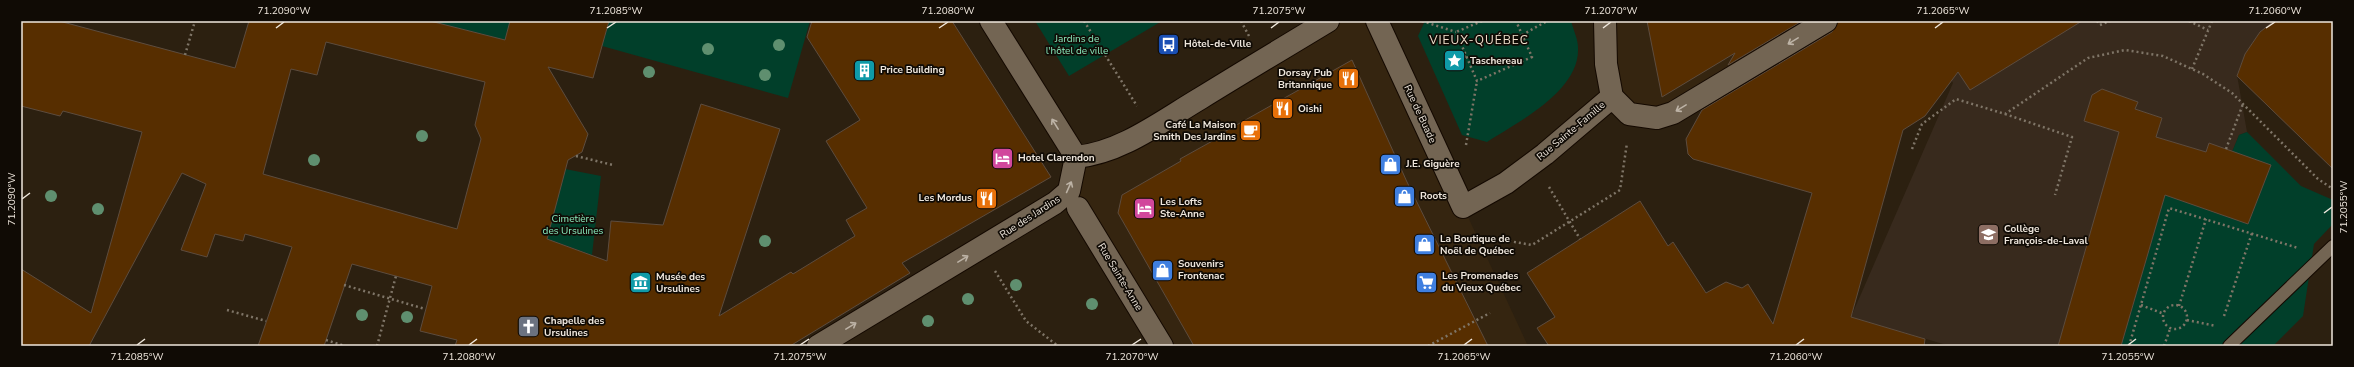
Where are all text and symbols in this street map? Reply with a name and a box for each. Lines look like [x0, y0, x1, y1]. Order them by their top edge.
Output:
text: 71.2090°W [257, 4, 311, 18]
text: 71.2085°W [589, 4, 643, 18]
text: 71.2080°W [921, 4, 975, 18]
text: 71.2075°W [1252, 4, 1306, 18]
text: 71.2070°W [1584, 4, 1638, 18]
text: 71.2065°W [1916, 4, 1970, 18]
text: 71.2060°W [2248, 4, 2302, 18]
bus stop icon: Hôtel-de-Ville [1156, 31, 1182, 57]
park label: Jardins de l'hôtel de ville [1046, 32, 1108, 58]
district label: VIEUX-QUÉBEC [1428, 32, 1529, 48]
place label: Hôtel-de-Ville [1184, 37, 1252, 51]
one-way arrow [1787, 38, 1799, 46]
place icon: Taschereau [1442, 48, 1468, 74]
place label: Taschereau [1470, 54, 1523, 68]
building icon: Price Building [852, 57, 878, 83]
place label: Price Building [880, 63, 944, 77]
place label: Dorsay Pub Britannique [1278, 66, 1333, 92]
restaurant icon: Dorsay Pub Britannique [1335, 66, 1361, 92]
street label: Rue de Buade [1400, 83, 1440, 145]
restaurant icon: Oishi [1269, 96, 1295, 122]
street label: Rue Sainte-Famille [1534, 98, 1608, 164]
place label: Oishi [1298, 102, 1322, 116]
one-way arrow [1675, 105, 1687, 113]
place label: Café La Maison Smith Des Jardins [1153, 118, 1236, 144]
cafe icon: Café La Maison Smith Des Jardins [1238, 118, 1264, 144]
one-way arrow [1051, 119, 1059, 130]
hotel icon: Hotel Clarendon [989, 145, 1015, 171]
place label: Hotel Clarendon [1018, 151, 1095, 165]
shop icon: J.E. Giguère [1377, 151, 1403, 177]
place label: J.E. Giguère [1405, 157, 1460, 171]
text: 71.2090°W [5, 172, 19, 226]
text: 71.2055°W [2337, 180, 2351, 234]
one-way arrow [1066, 181, 1073, 193]
shop icon: Roots [1391, 183, 1417, 209]
restaurant icon: Les Mordus [974, 185, 1000, 211]
place label: Roots [1420, 189, 1447, 203]
place label: Les Mordus [918, 191, 972, 205]
street label: Rue des Jardins [997, 192, 1063, 242]
hotel icon: Les Lofts Ste-Anne [1131, 195, 1157, 221]
place label: Les Lofts Ste-Anne [1160, 195, 1205, 221]
park label: Cimetière des Ursulines [543, 212, 604, 238]
school or university icon: Collège François-de-Laval [1975, 222, 2001, 248]
place label: Collège François-de-Laval [2004, 222, 2089, 248]
shop icon: La Boutique de Noël de Québec [1411, 232, 1437, 258]
place label: La Boutique de Noël de Québec [1440, 232, 1514, 258]
street label: Rue Sainte-Anne [1094, 241, 1146, 313]
one-way arrow [957, 255, 968, 263]
shop icon: Souvenirs Frontenac [1150, 257, 1176, 283]
place label: Souvenirs Frontenac [1178, 257, 1225, 283]
supermarket icon: Les Promenades du Vieux Québec [1414, 269, 1440, 295]
place label: Les Promenades du Vieux Québec [1442, 269, 1521, 295]
museum icon: Musée des Ursulines [628, 270, 654, 296]
place label: Musée des Ursulines [656, 270, 705, 296]
church icon: Chapelle des Ursulines [516, 314, 542, 340]
place label: Chapelle des Ursulines [544, 314, 604, 340]
one-way arrow [845, 322, 856, 330]
text: 71.2085°W [110, 350, 164, 364]
text: 71.2080°W [442, 350, 496, 364]
text: 71.2075°W [773, 350, 827, 364]
text: 71.2070°W [1105, 350, 1159, 364]
text: 71.2065°W [1437, 350, 1491, 364]
text: 71.2060°W [1769, 350, 1823, 364]
text: 71.2055°W [2101, 350, 2155, 364]

